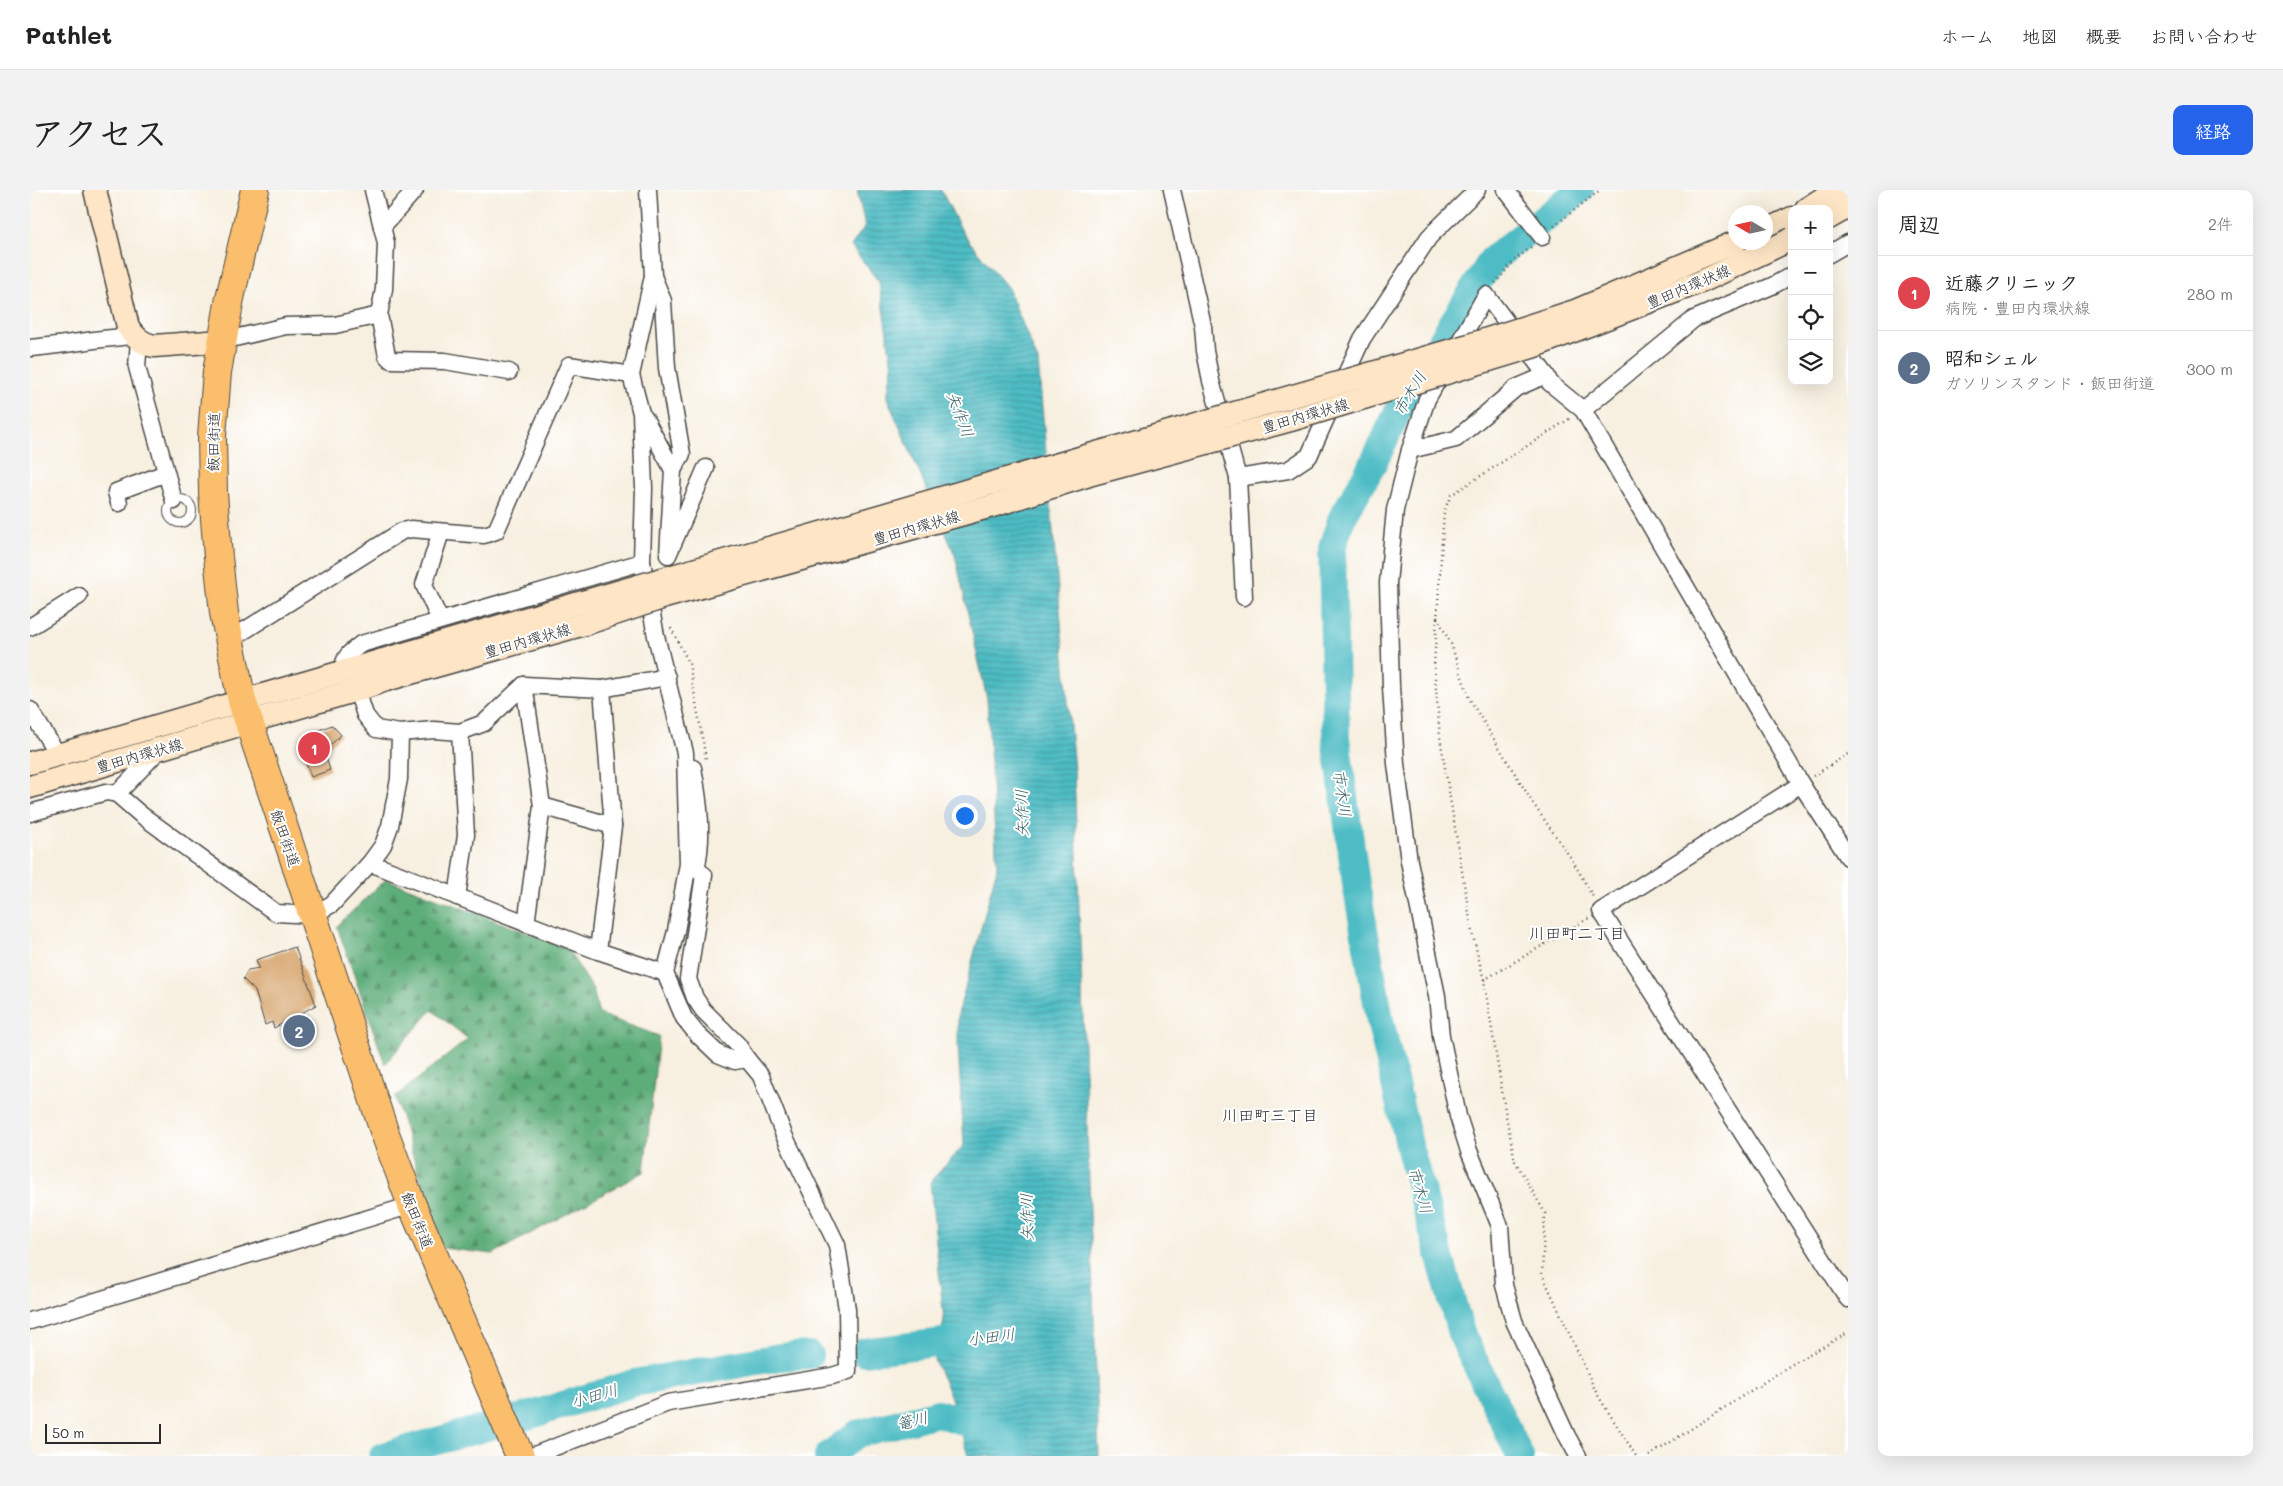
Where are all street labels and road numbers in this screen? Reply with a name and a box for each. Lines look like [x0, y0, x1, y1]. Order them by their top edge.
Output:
street label: 豊田内環状線 [1643, 259, 1733, 313]
street label: 豊田内環状線 [1259, 393, 1351, 437]
street label: 飯田街道 [202, 412, 224, 472]
street label: 豊田内環状線 [870, 505, 962, 549]
street label: 豊田内環状線 [481, 618, 573, 662]
street label: 豊田内環状線 [93, 733, 185, 777]
street label: 飯田街道 [267, 806, 305, 870]
street label: 飯田街道 [397, 1188, 439, 1252]

